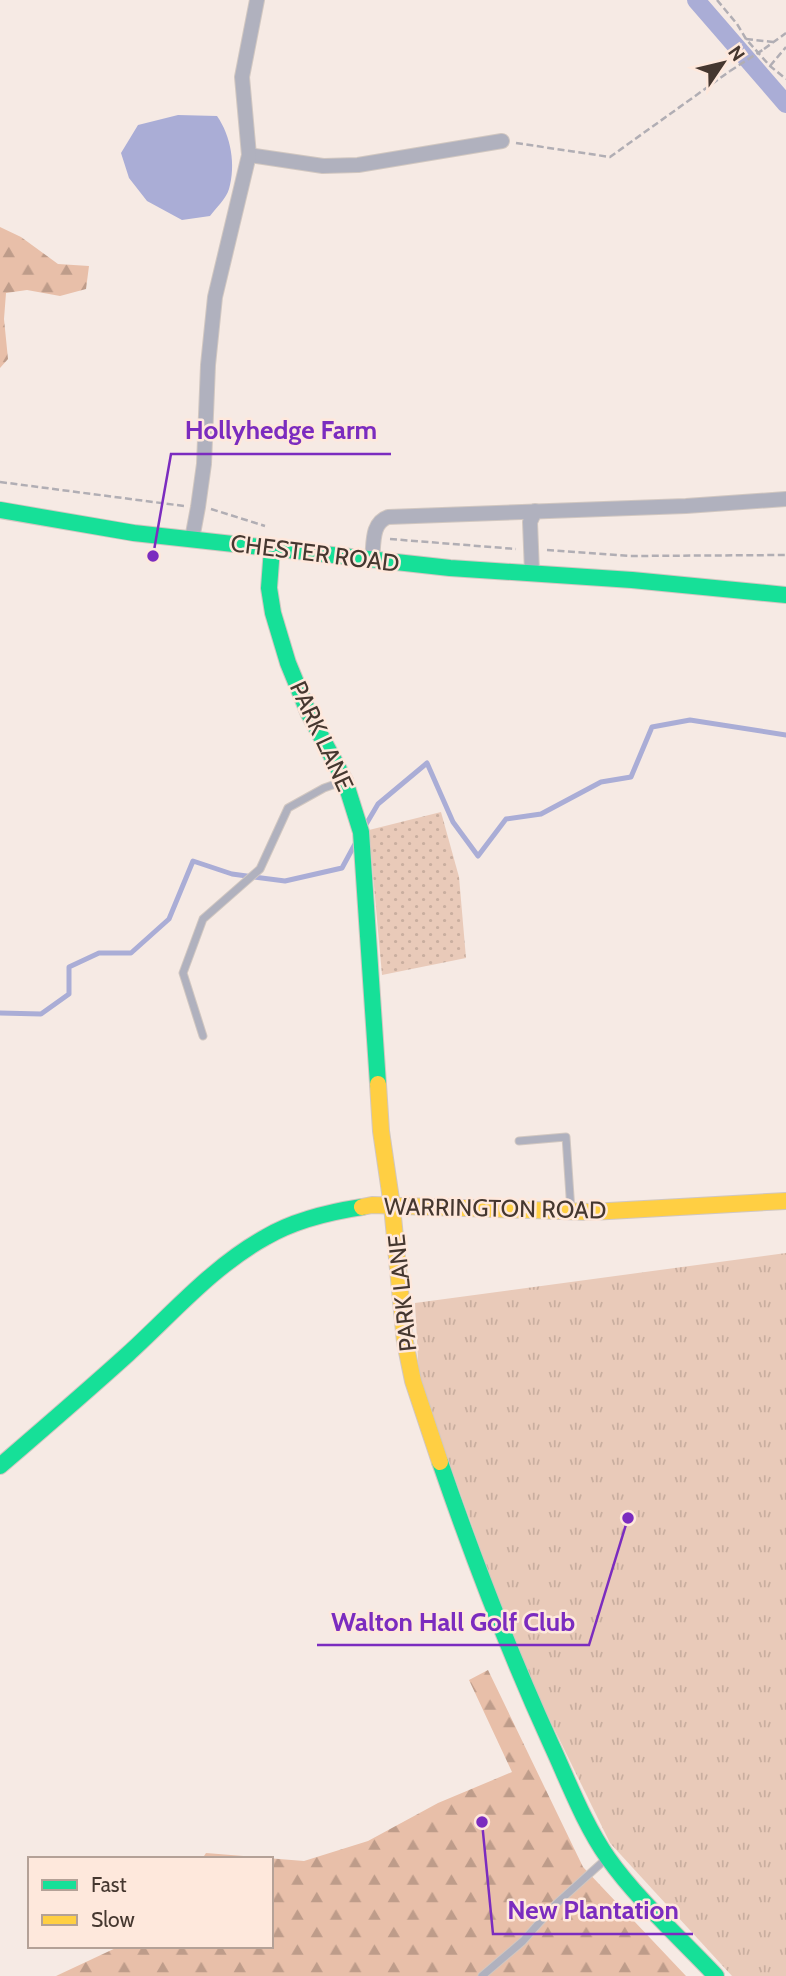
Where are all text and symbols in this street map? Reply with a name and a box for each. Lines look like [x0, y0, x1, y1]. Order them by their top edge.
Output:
north arrow [688, 28, 758, 98]
text: N [723, 41, 750, 66]
callout: Hollyhedge Farm [171, 407, 391, 454]
text: Hollyhedge Farm [185, 414, 377, 446]
street label: CHESTER ROAD [229, 528, 401, 578]
street label: PARK LANE [284, 676, 360, 796]
street label: WARRINGTON ROAD [384, 1192, 606, 1224]
street label: PARK LANE [381, 1233, 423, 1353]
callout: Walton Hall Golf Club [317, 1598, 589, 1645]
text: Walton Hall Golf Club [331, 1606, 575, 1638]
legend [28, 1857, 273, 1948]
text: Fast [91, 1872, 127, 1897]
callout: New Plantation [493, 1887, 693, 1934]
text: New Plantation [507, 1894, 679, 1926]
text: Slow [91, 1907, 135, 1932]

